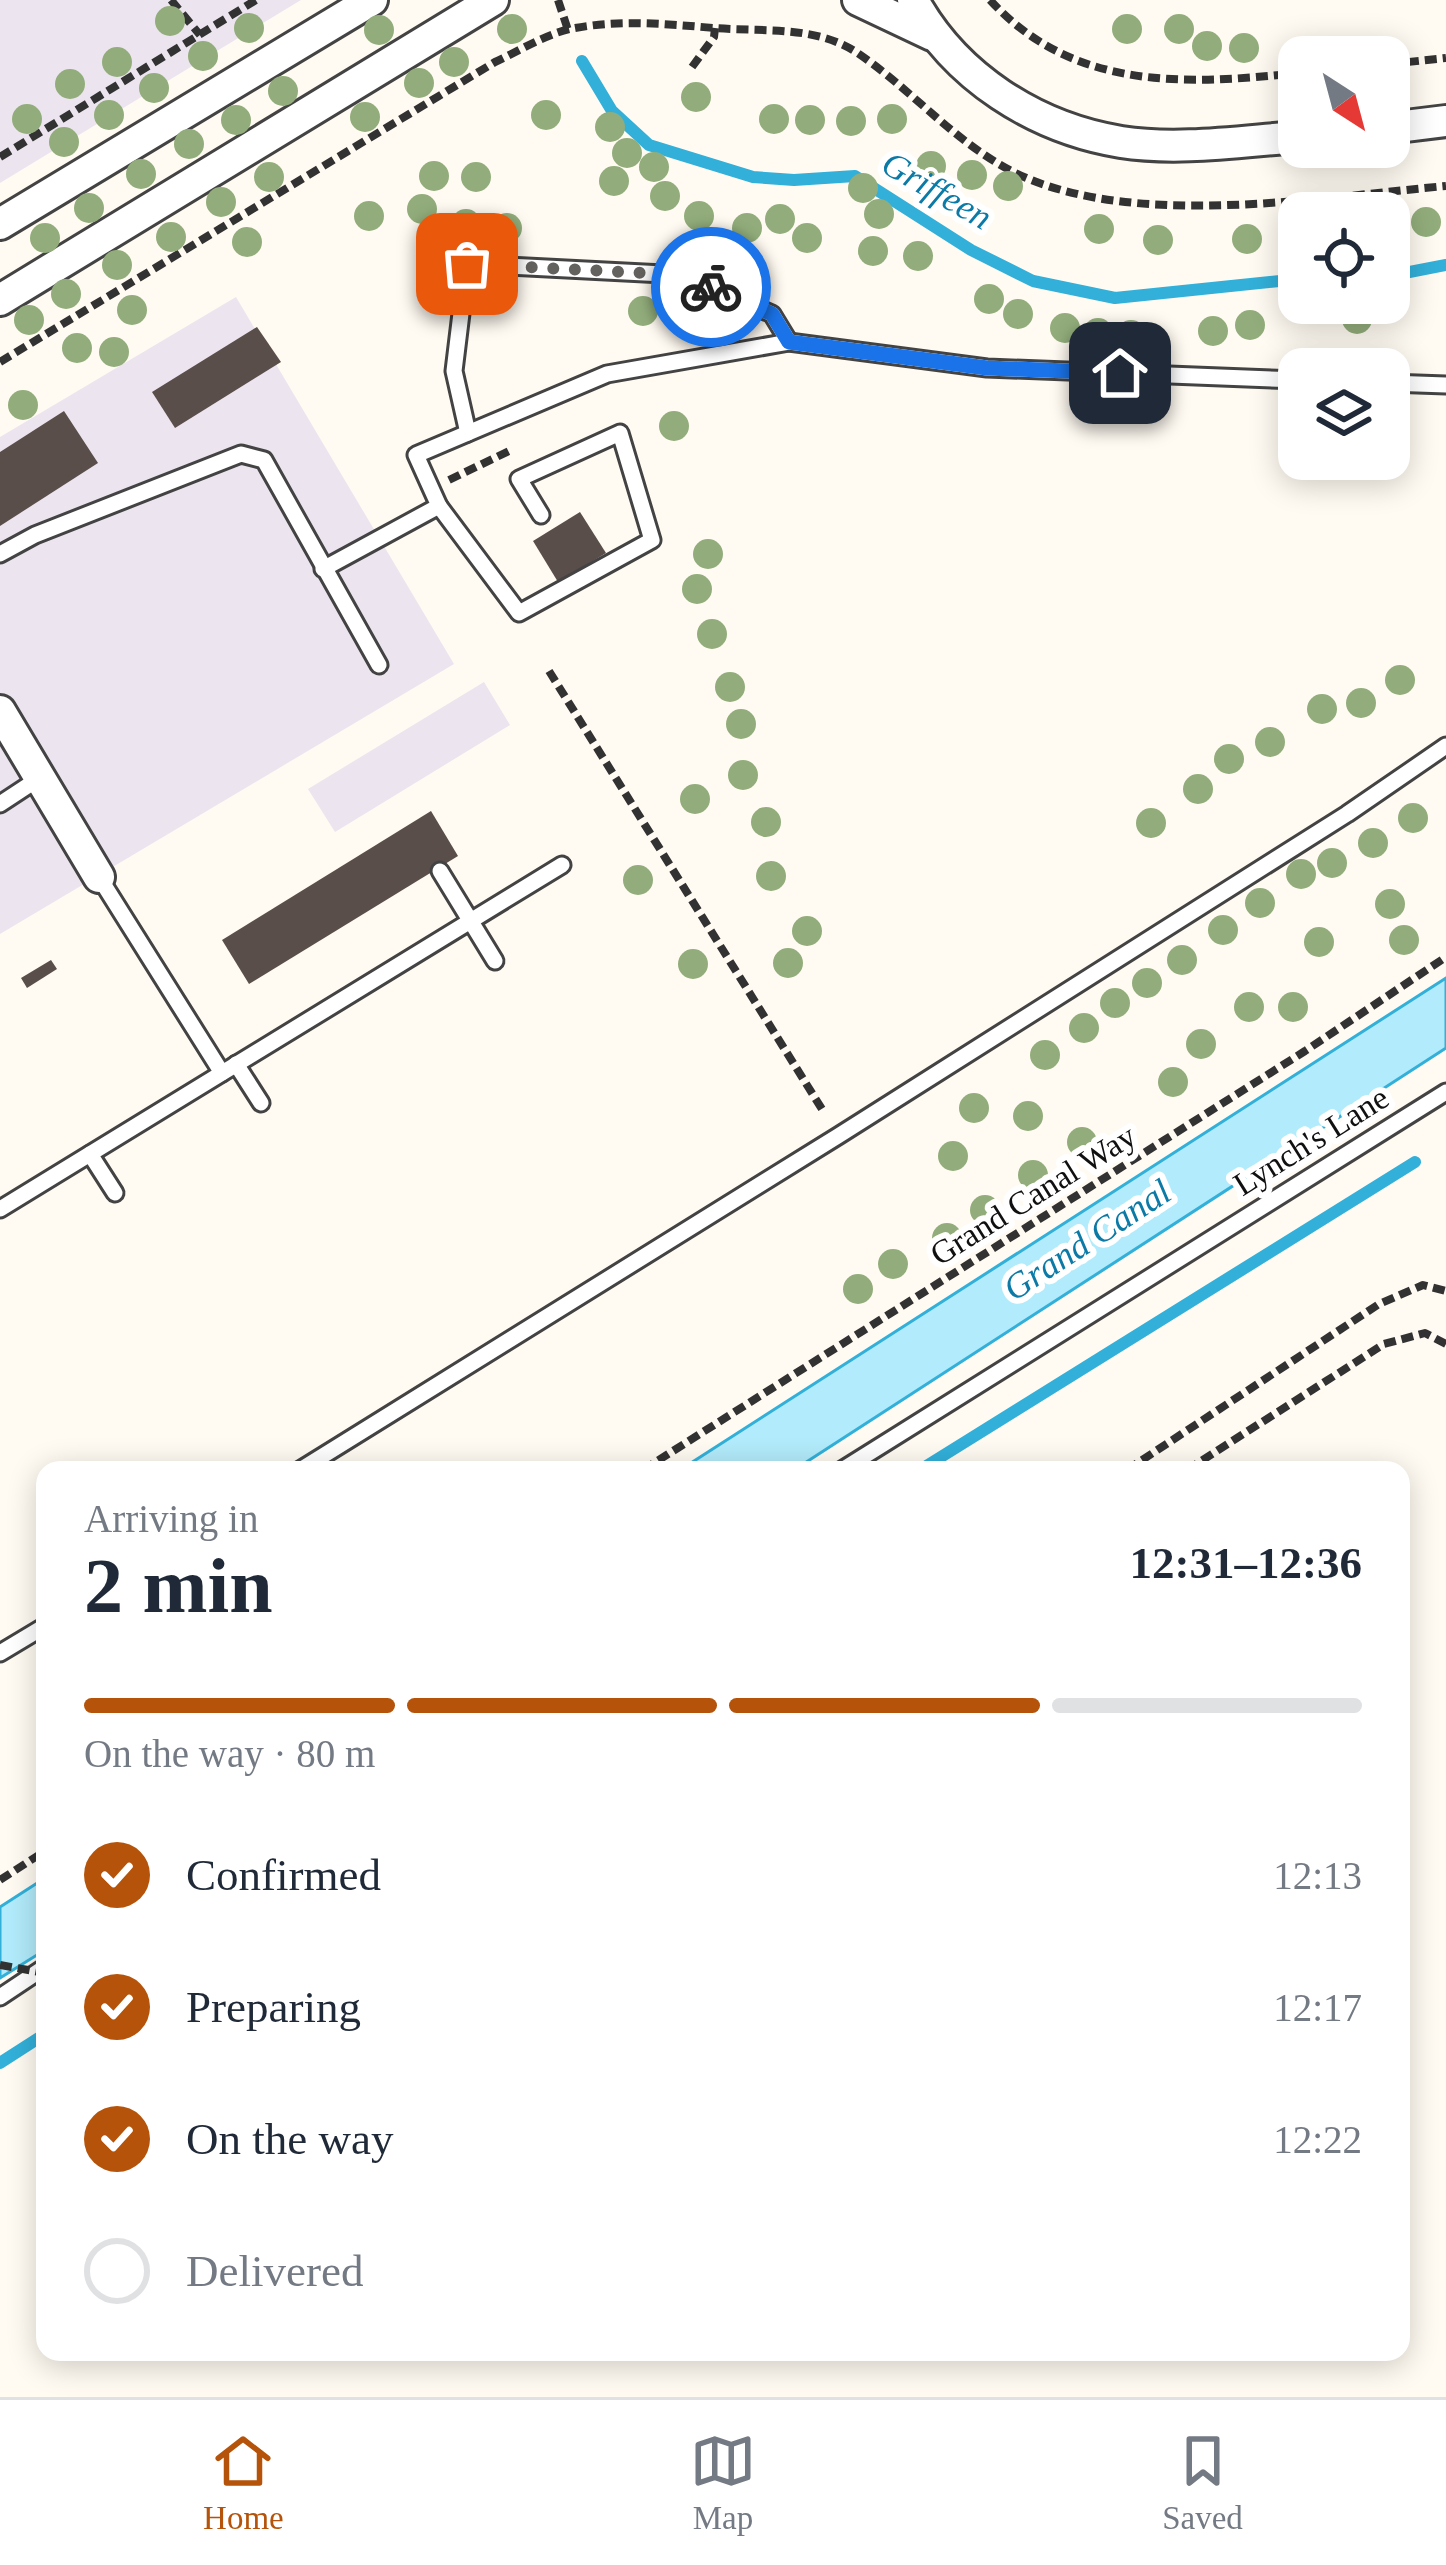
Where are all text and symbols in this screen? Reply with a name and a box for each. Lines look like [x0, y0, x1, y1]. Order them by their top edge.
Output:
north arrow [1278, 36, 1410, 168]
map controls [1278, 36, 1410, 480]
water label: Griffeen [875, 143, 999, 237]
button: locate [1278, 192, 1410, 324]
pin [416, 213, 518, 315]
courier [651, 227, 771, 347]
icon: bag [434, 231, 500, 297]
icon: bike [678, 254, 744, 320]
pin [1069, 322, 1171, 424]
icon: home [1087, 340, 1153, 406]
button: layers [1278, 348, 1410, 480]
street label: Lynch's Lane [1227, 1079, 1395, 1203]
street label: Grand Canal Way [923, 1116, 1143, 1274]
water label: Grand Canal [995, 1170, 1179, 1310]
text: Arriving in [84, 1497, 258, 1540]
text: 12:31–12:36 [1130, 1538, 1362, 1588]
text: 2 min [84, 1542, 273, 1629]
text: On the way · 80 m [84, 1732, 375, 1775]
icon: check [84, 1842, 150, 1908]
text: Confirmed [186, 1850, 381, 1900]
text: 12:13 [1273, 1854, 1362, 1897]
icon: check [84, 1974, 150, 2040]
text: Preparing [186, 1982, 361, 2032]
text: 12:17 [1273, 1986, 1362, 2029]
icon: check [84, 2106, 150, 2172]
text: On the way [186, 2114, 393, 2164]
text: 12:22 [1273, 2118, 1362, 2161]
text: Delivered [186, 2246, 363, 2296]
tab: Home [203, 2428, 284, 2537]
tab: Map [690, 2428, 756, 2537]
tab: Saved [1162, 2428, 1243, 2537]

